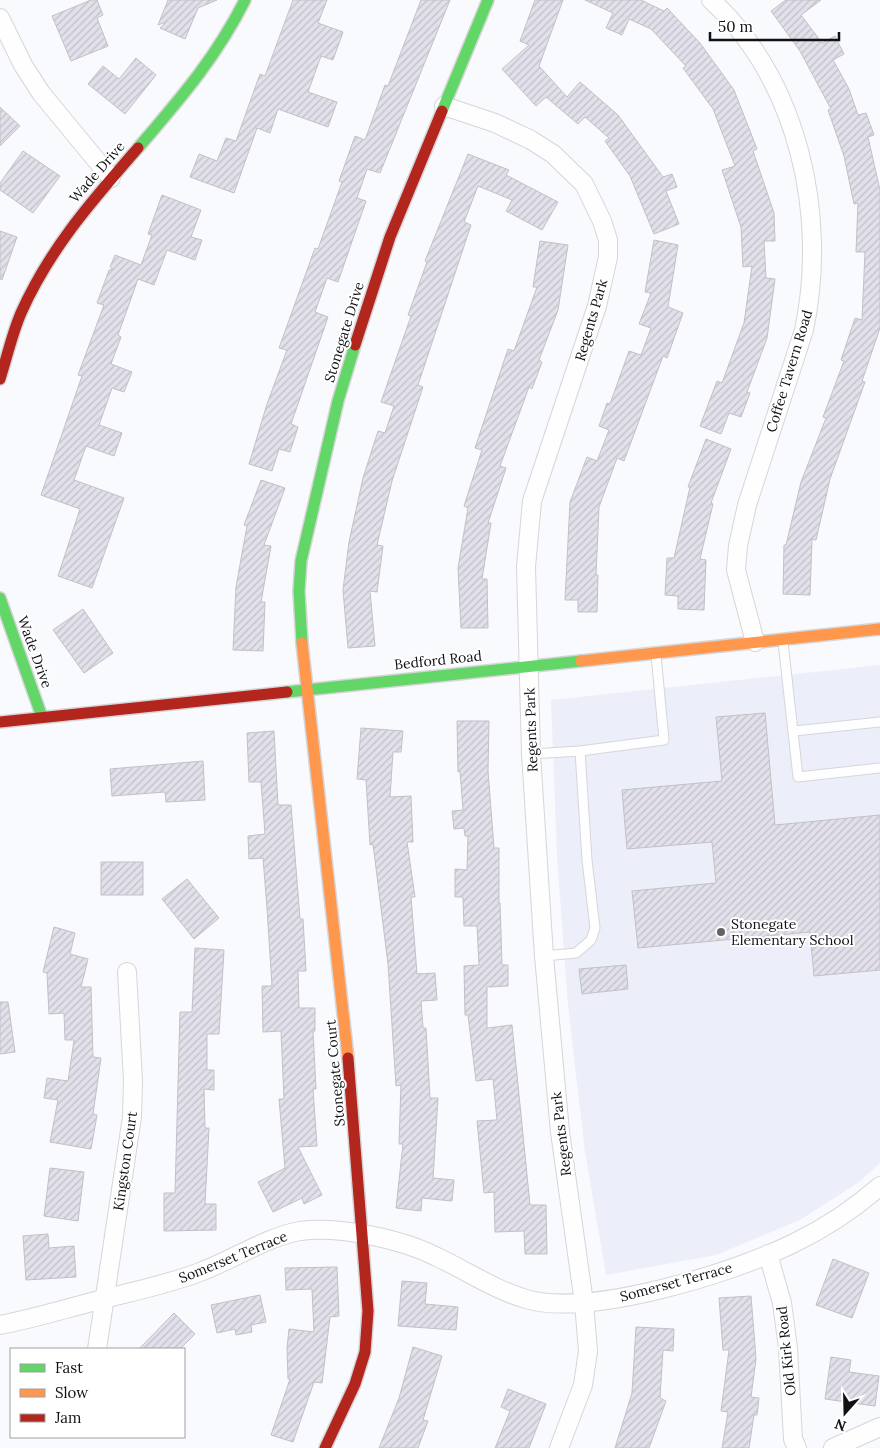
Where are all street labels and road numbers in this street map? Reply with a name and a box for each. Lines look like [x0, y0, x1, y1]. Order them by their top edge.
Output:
street label: Wade Drive [66, 137, 129, 206]
street label: Regents Park [571, 276, 611, 363]
street label: Stonegate Drive [320, 279, 368, 384]
street label: Coffee Tavern Road [762, 308, 816, 434]
street label: Wade Drive [14, 614, 56, 691]
street label: Bedford Road [393, 646, 483, 674]
street label: Regents Park [521, 687, 541, 773]
street label: Stonegate Court [321, 1018, 349, 1127]
street label: Regents Park [547, 1090, 575, 1177]
street label: Kingston Court [109, 1110, 141, 1212]
street label: Somerset Terrace [176, 1227, 290, 1287]
street label: Somerset Terrace [618, 1258, 734, 1306]
street label: Old Kirk Road [772, 1305, 800, 1397]

